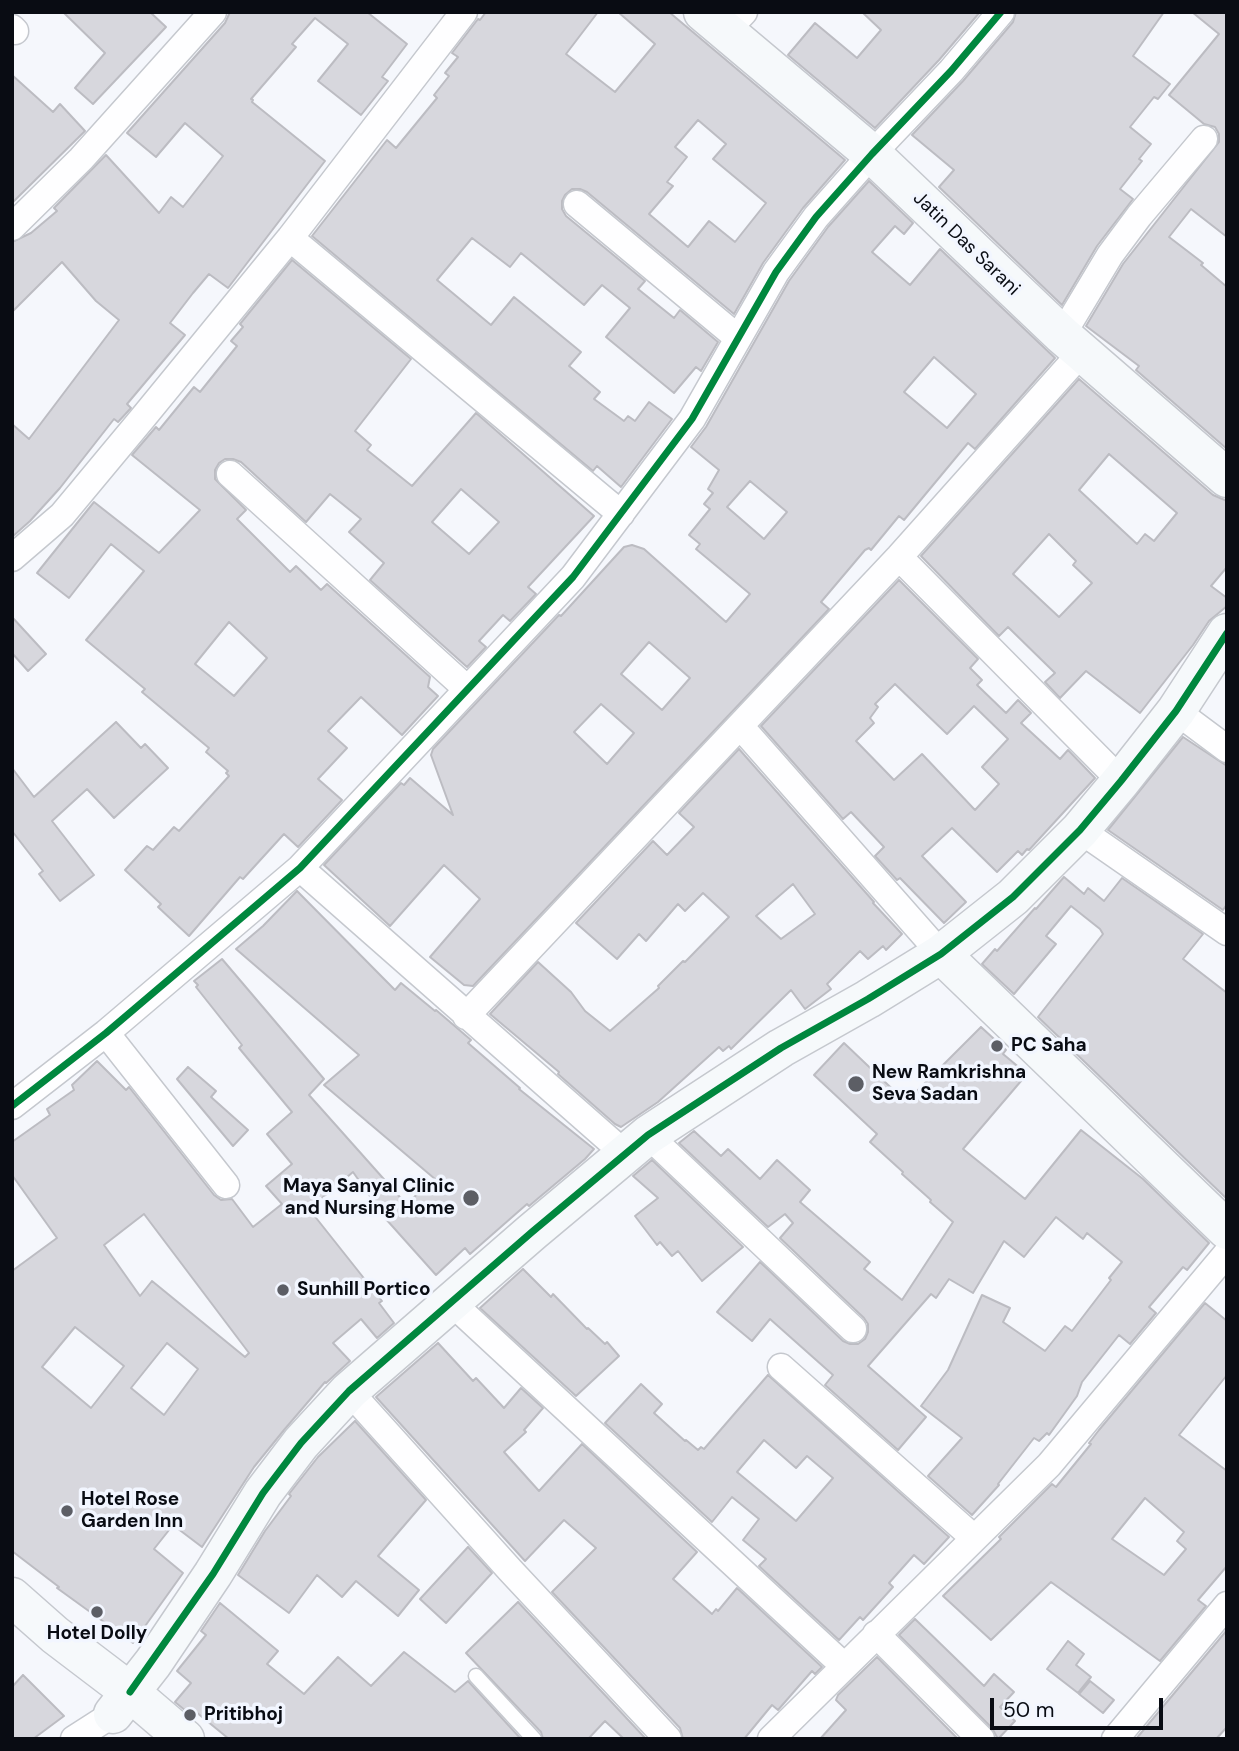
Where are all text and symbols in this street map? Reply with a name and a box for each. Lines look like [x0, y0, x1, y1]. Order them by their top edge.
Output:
street label: Jatin Das Sarani [908, 187, 1024, 301]
place label: PC Saha [1011, 1035, 1087, 1057]
marker: PC Saha [989, 1038, 1005, 1054]
place label: New Ramkrishna Seva Sadan [872, 1062, 1026, 1106]
marker: New Ramkrishna Seva Sadan [846, 1074, 866, 1094]
place label: Maya Sanyal Clinic and Nursing Home [283, 1176, 455, 1220]
marker: Maya Sanyal Clinic and Nursing Home [461, 1188, 481, 1208]
place label: Sunhill Portico [297, 1279, 431, 1301]
marker: Sunhill Portico [275, 1282, 291, 1298]
place label: Hotel Rose Garden Inn [81, 1489, 183, 1533]
marker: Hotel Rose Garden Inn [59, 1503, 75, 1519]
marker: Hotel Dolly [89, 1604, 105, 1620]
place label: Hotel Dolly [47, 1623, 147, 1645]
scale bar [994, 1684, 1167, 1728]
text: 50 m [1003, 1696, 1054, 1724]
place label: Pritibhoj [204, 1704, 283, 1726]
marker: Pritibhoj [182, 1707, 198, 1723]

